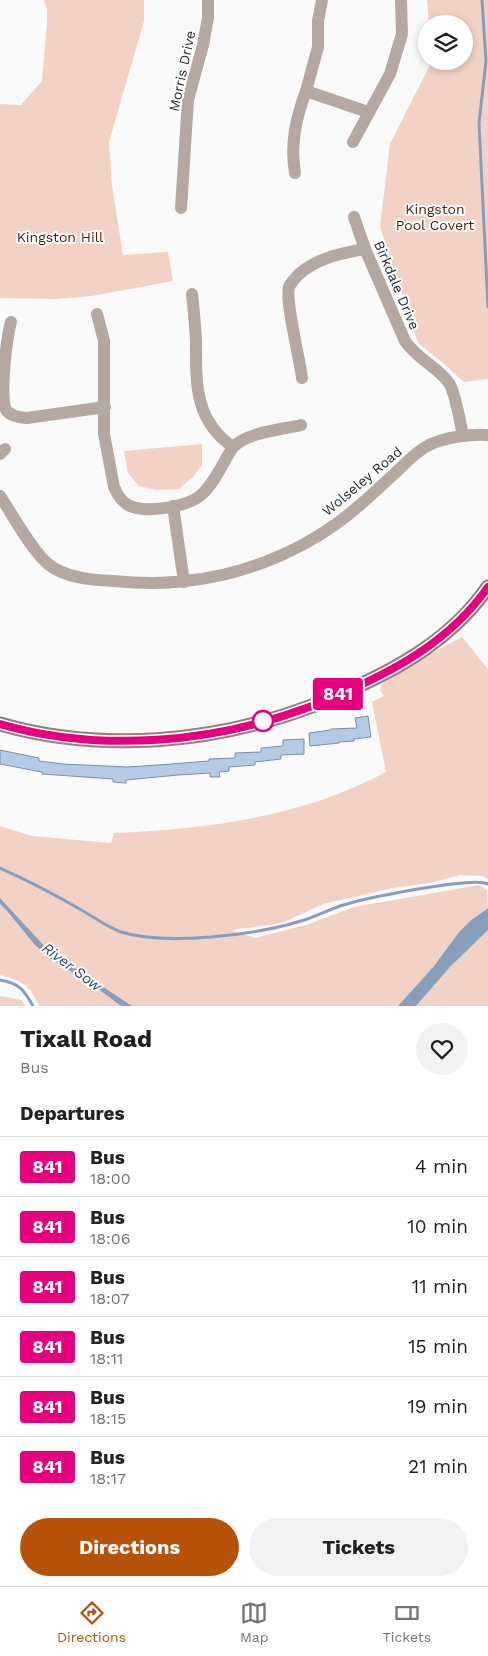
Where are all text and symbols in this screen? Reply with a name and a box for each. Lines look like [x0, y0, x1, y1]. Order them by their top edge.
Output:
map controls [418, 15, 473, 70]
button: layers [418, 15, 473, 70]
street label: Morris Drive [166, 29, 198, 113]
park label: Kingston Pool Covert [396, 201, 474, 233]
park label: Kingston Hill [17, 229, 104, 245]
street label: Birkdale Drive [371, 238, 423, 332]
street label: Wolseley Road [319, 443, 405, 519]
line badge: 841 [309, 678, 367, 710]
text: 841 [323, 683, 353, 704]
unlabelled marker [252, 710, 274, 732]
water label: River Sow [39, 939, 106, 996]
button: heart [416, 1023, 468, 1075]
text: Tixall Road [20, 1025, 152, 1053]
text: Bus [20, 1058, 49, 1077]
text: Departures [20, 1102, 125, 1125]
text: Bus [90, 1146, 125, 1169]
text: 4 min [415, 1155, 468, 1178]
text: 841 [32, 1156, 63, 1177]
text: 18:00 [90, 1169, 131, 1188]
text: Bus [90, 1206, 125, 1229]
text: 10 min [407, 1215, 468, 1238]
text: 841 [32, 1216, 63, 1237]
text: 18:06 [90, 1229, 131, 1248]
text: Bus [90, 1266, 125, 1289]
text: 11 min [412, 1275, 468, 1298]
text: 841 [32, 1276, 63, 1297]
text: 18:07 [90, 1289, 129, 1308]
text: Bus [90, 1326, 125, 1349]
text: 15 min [408, 1335, 468, 1358]
text: 841 [32, 1336, 63, 1357]
text: 18:11 [90, 1349, 123, 1368]
text: Bus [90, 1386, 125, 1409]
text: 19 min [407, 1395, 468, 1418]
text: 841 [32, 1396, 63, 1417]
text: 18:15 [90, 1409, 126, 1428]
text: Bus [90, 1446, 125, 1469]
text: 21 min [408, 1455, 468, 1478]
text: 841 [32, 1456, 63, 1477]
text: 18:17 [90, 1469, 126, 1488]
button: Directions [20, 1518, 239, 1576]
button: Tickets [249, 1518, 468, 1576]
tab: Directions [57, 1599, 126, 1645]
tab: Map [240, 1599, 269, 1645]
tab: Tickets [382, 1599, 431, 1645]

